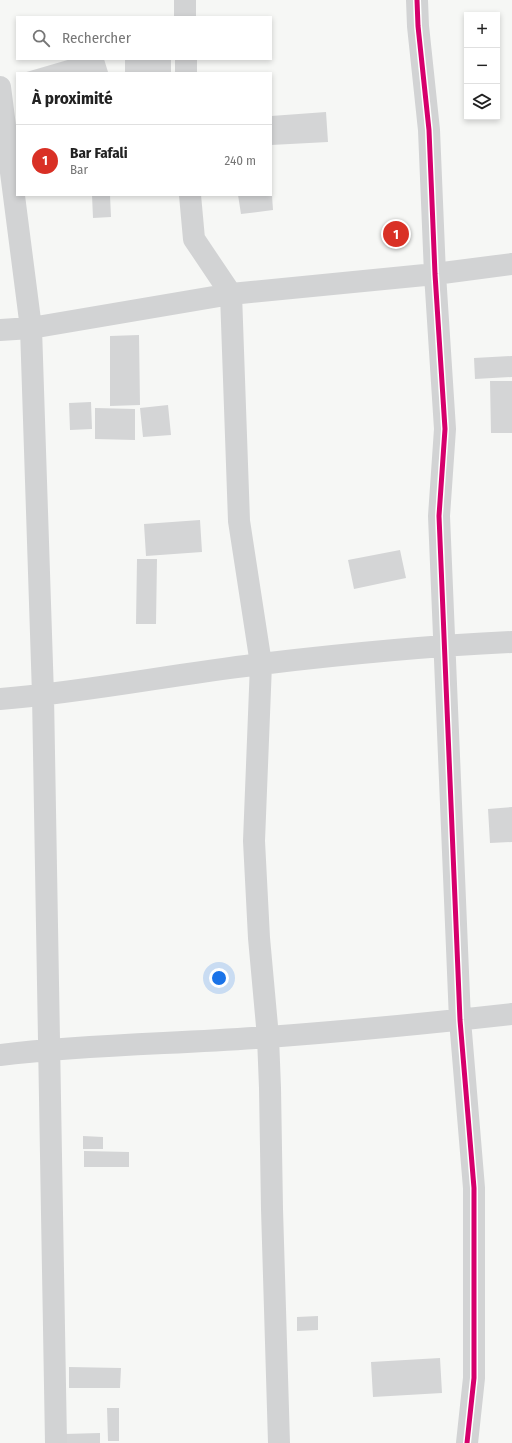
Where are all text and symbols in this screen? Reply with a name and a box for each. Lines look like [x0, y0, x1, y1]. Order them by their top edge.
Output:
map controls [464, 12, 500, 120]
button: + [464, 12, 500, 48]
search box [16, 16, 272, 60]
icon: search [30, 27, 52, 49]
text: Rechercher [62, 29, 131, 47]
button: − [464, 48, 500, 84]
button: layers [464, 84, 500, 120]
text: À proximité [32, 88, 113, 109]
text: Bar Fafali [70, 144, 128, 162]
text: 1 [42, 153, 48, 168]
text: 240 m [224, 153, 256, 168]
text: Bar [70, 162, 88, 177]
pin: 1 [383, 219, 409, 249]
your location [209, 968, 229, 988]

